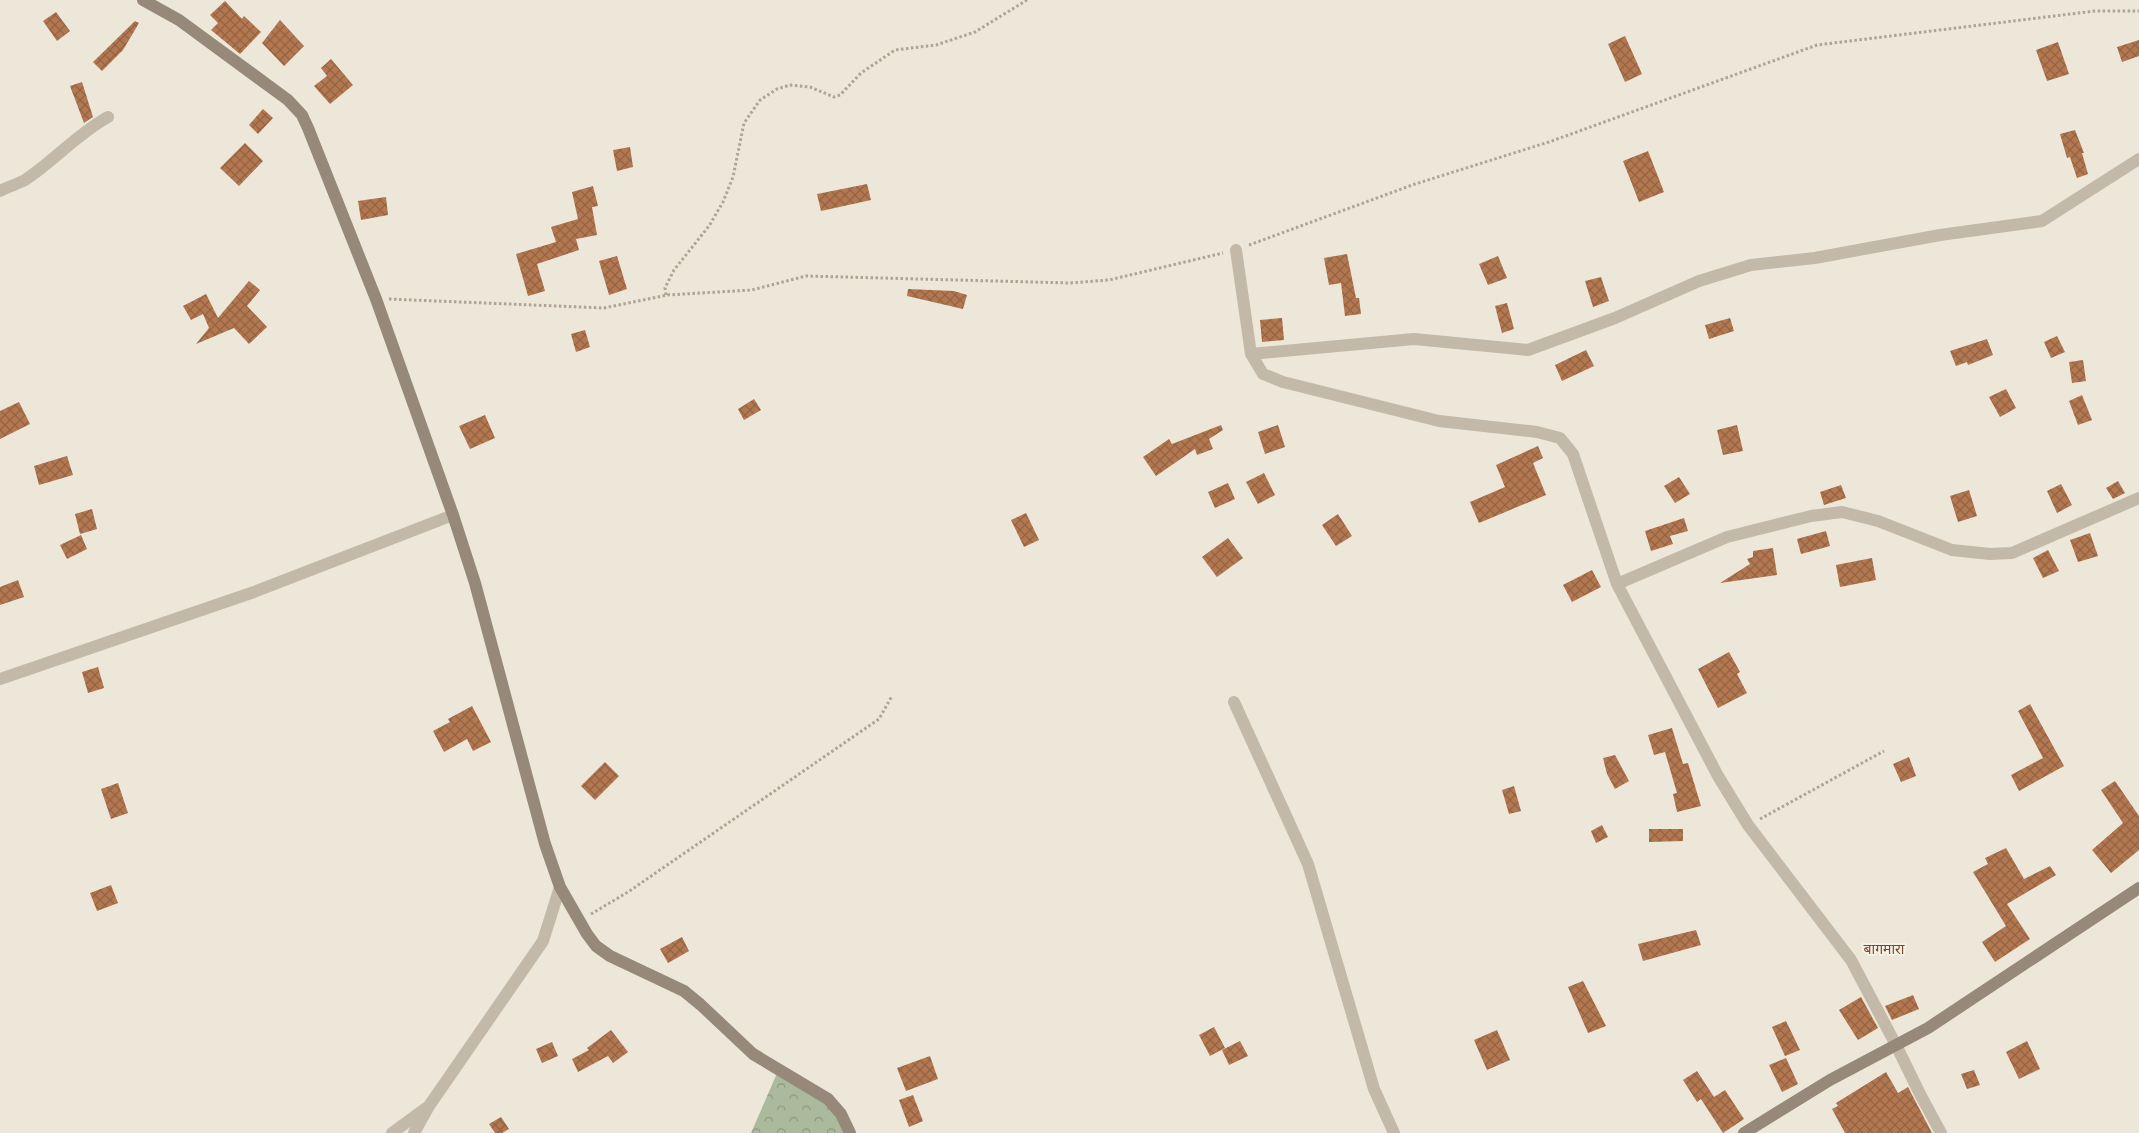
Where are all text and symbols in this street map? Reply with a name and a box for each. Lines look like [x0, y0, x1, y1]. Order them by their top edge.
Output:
district label: बागमारा [1864, 941, 1905, 957]

